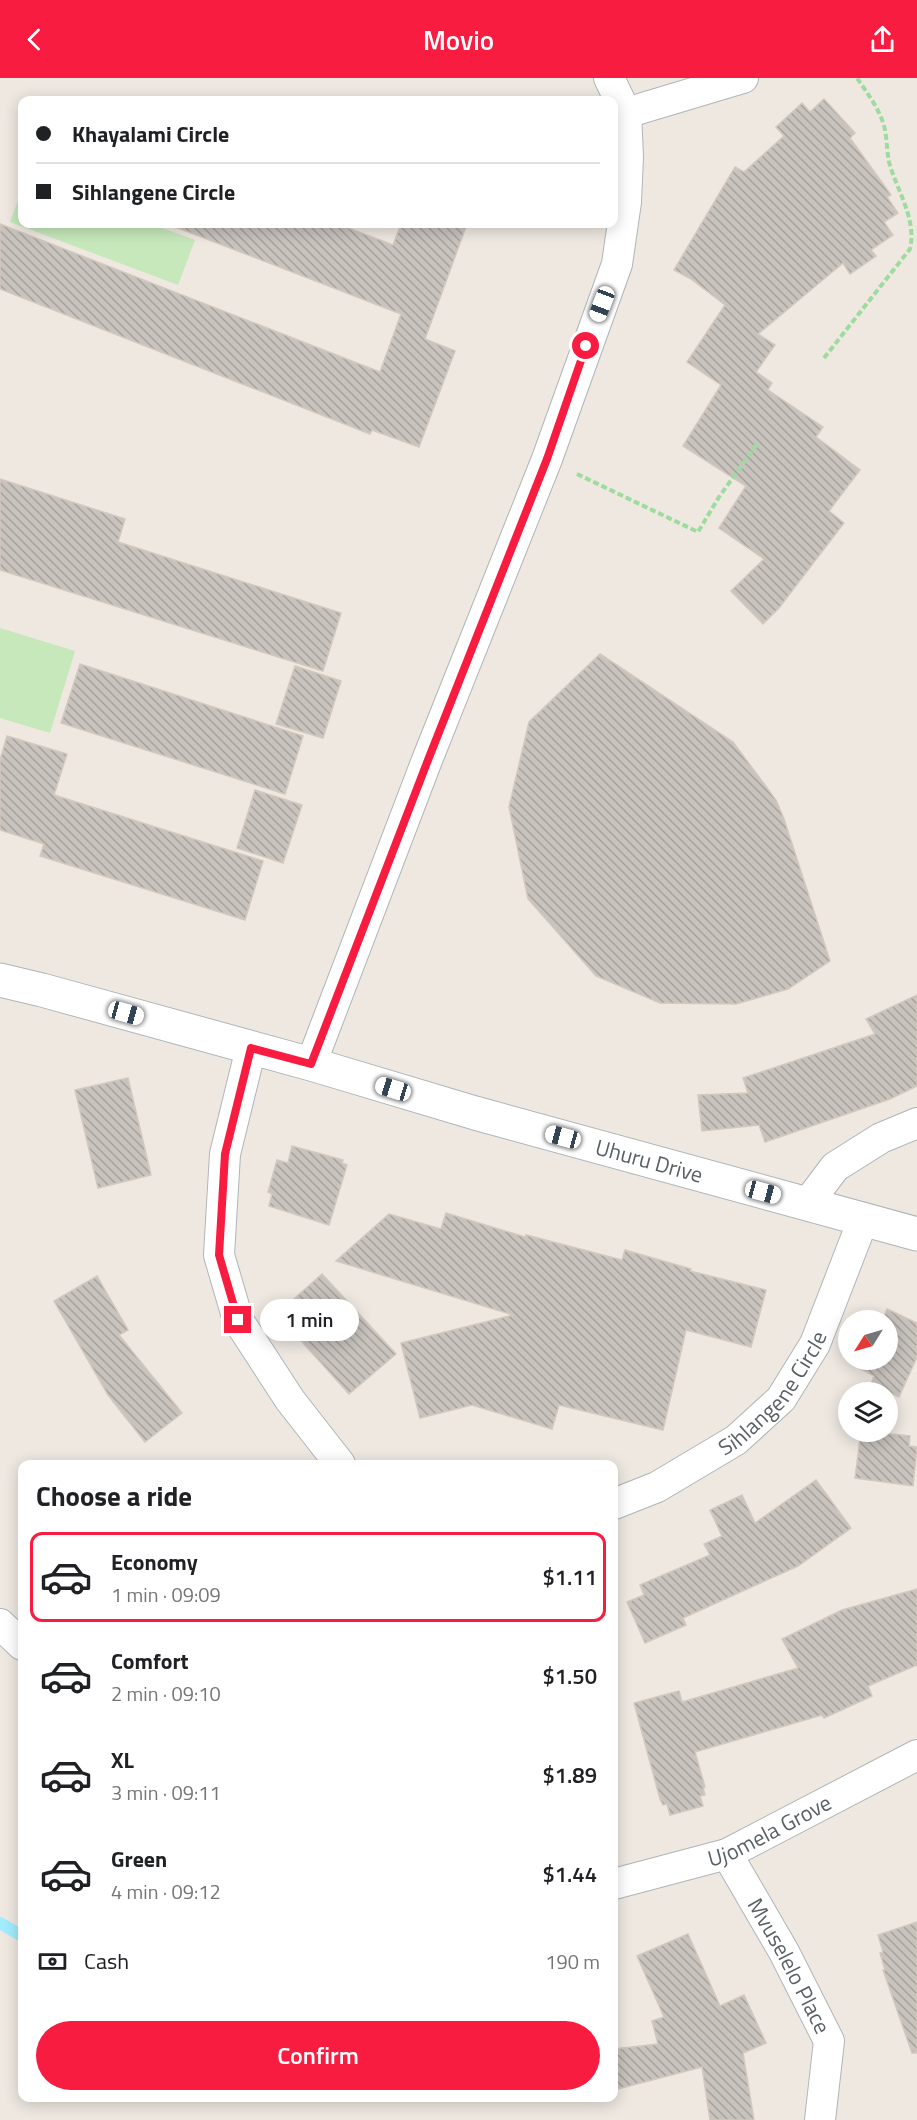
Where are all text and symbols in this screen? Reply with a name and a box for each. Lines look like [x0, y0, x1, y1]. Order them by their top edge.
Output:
text: Movio [423, 19, 494, 60]
icon: back [18, 23, 51, 56]
icon: share [866, 23, 899, 56]
text: Khayalami Circle [72, 117, 229, 151]
text: Sihlangene Circle [72, 175, 235, 209]
car [587, 284, 617, 324]
route start [572, 332, 599, 359]
car [106, 999, 146, 1027]
car [373, 1075, 413, 1103]
car [543, 1124, 583, 1150]
street label: Uhuru Drive [592, 1130, 707, 1192]
car [743, 1179, 783, 1205]
callout: 1 min [259, 1299, 358, 1341]
text: 1 min [285, 1304, 334, 1335]
route end [224, 1306, 251, 1333]
north arrow [838, 1310, 898, 1370]
map controls [838, 1310, 898, 1442]
street label: Sihlangene Circle [711, 1326, 835, 1464]
button: layers [838, 1382, 898, 1442]
text: Choose a ride [36, 1475, 192, 1516]
text: Economy [111, 1545, 198, 1579]
icon: car [39, 1550, 93, 1604]
text: $1.11 [542, 1560, 597, 1594]
text: 1 min · 09:09 [111, 1579, 221, 1610]
text: Comfort [111, 1644, 189, 1678]
icon: car [39, 1649, 93, 1703]
text: $1.50 [542, 1659, 597, 1693]
text: 2 min · 09:10 [111, 1678, 221, 1709]
text: XL [111, 1743, 134, 1777]
icon: car [39, 1748, 93, 1802]
text: $1.89 [542, 1758, 597, 1792]
text: 3 min · 09:11 [111, 1777, 221, 1808]
street label: Ujomela Grove [704, 1786, 837, 1875]
text: Green [111, 1842, 167, 1876]
icon: car [39, 1847, 93, 1901]
text: $1.44 [542, 1857, 597, 1891]
text: 4 min · 09:12 [111, 1876, 221, 1907]
street label: Mvuselelo Place [739, 1891, 840, 2040]
text: Cash [84, 1944, 129, 1978]
icon: cash [36, 1945, 69, 1978]
text: 190 m [545, 1946, 600, 1977]
button: Confirm [36, 2021, 600, 2090]

